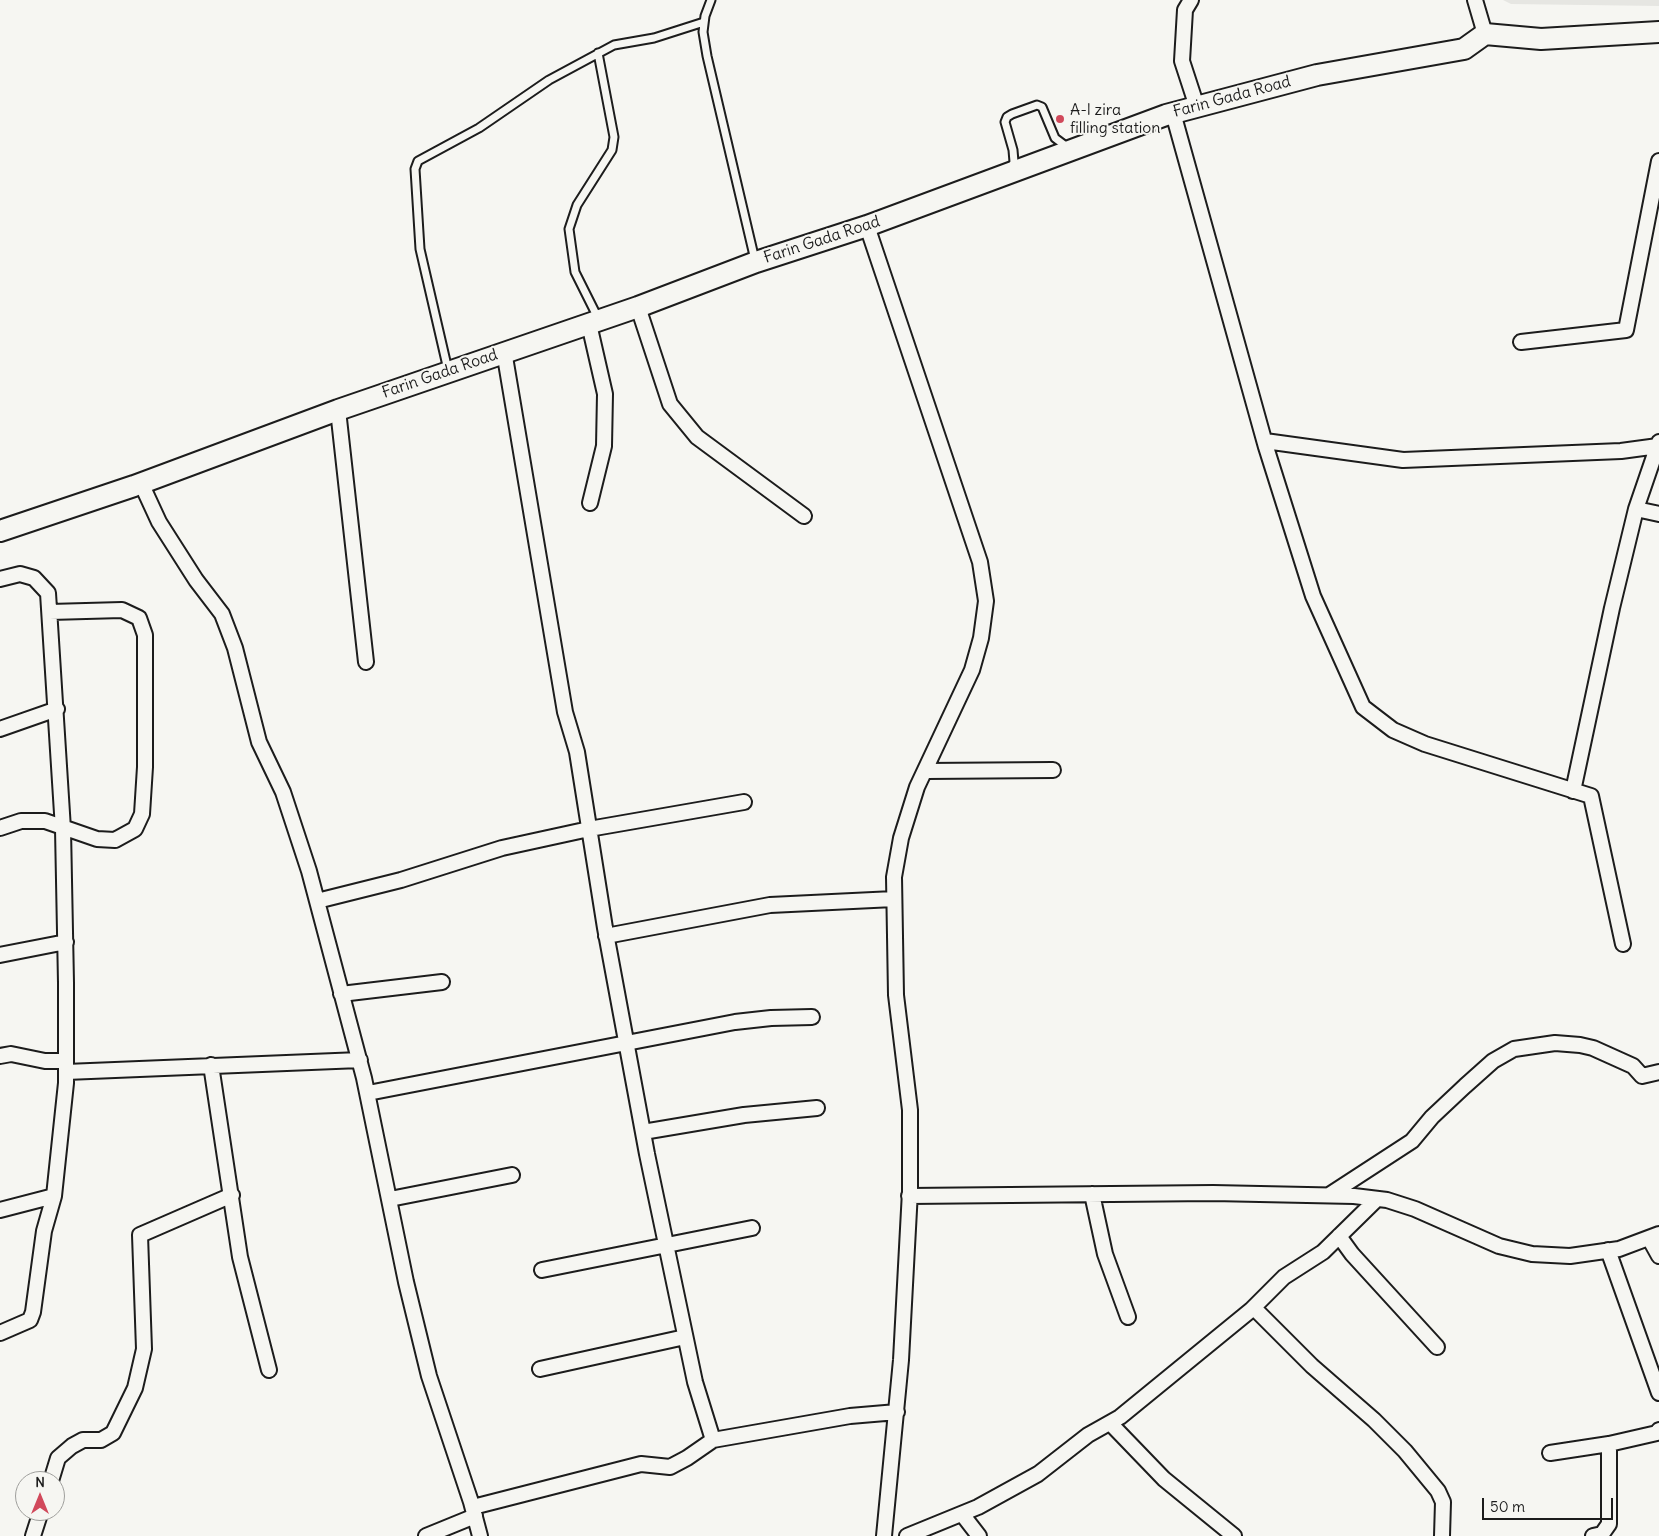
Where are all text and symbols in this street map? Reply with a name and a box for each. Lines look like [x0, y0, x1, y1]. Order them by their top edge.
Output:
street label: Farin Gada Road [1171, 72, 1293, 122]
place label: A-l zira filling station [1070, 100, 1161, 138]
marker: A-l zira filling station [1054, 113, 1066, 125]
street label: Farin Gada Road [761, 212, 883, 268]
street label: Farin Gada Road [380, 345, 500, 403]
north arrow [15, 1471, 65, 1521]
text: N [35, 1473, 45, 1491]
scale bar [1484, 1488, 1615, 1520]
text: 50 m [1490, 1497, 1525, 1516]

